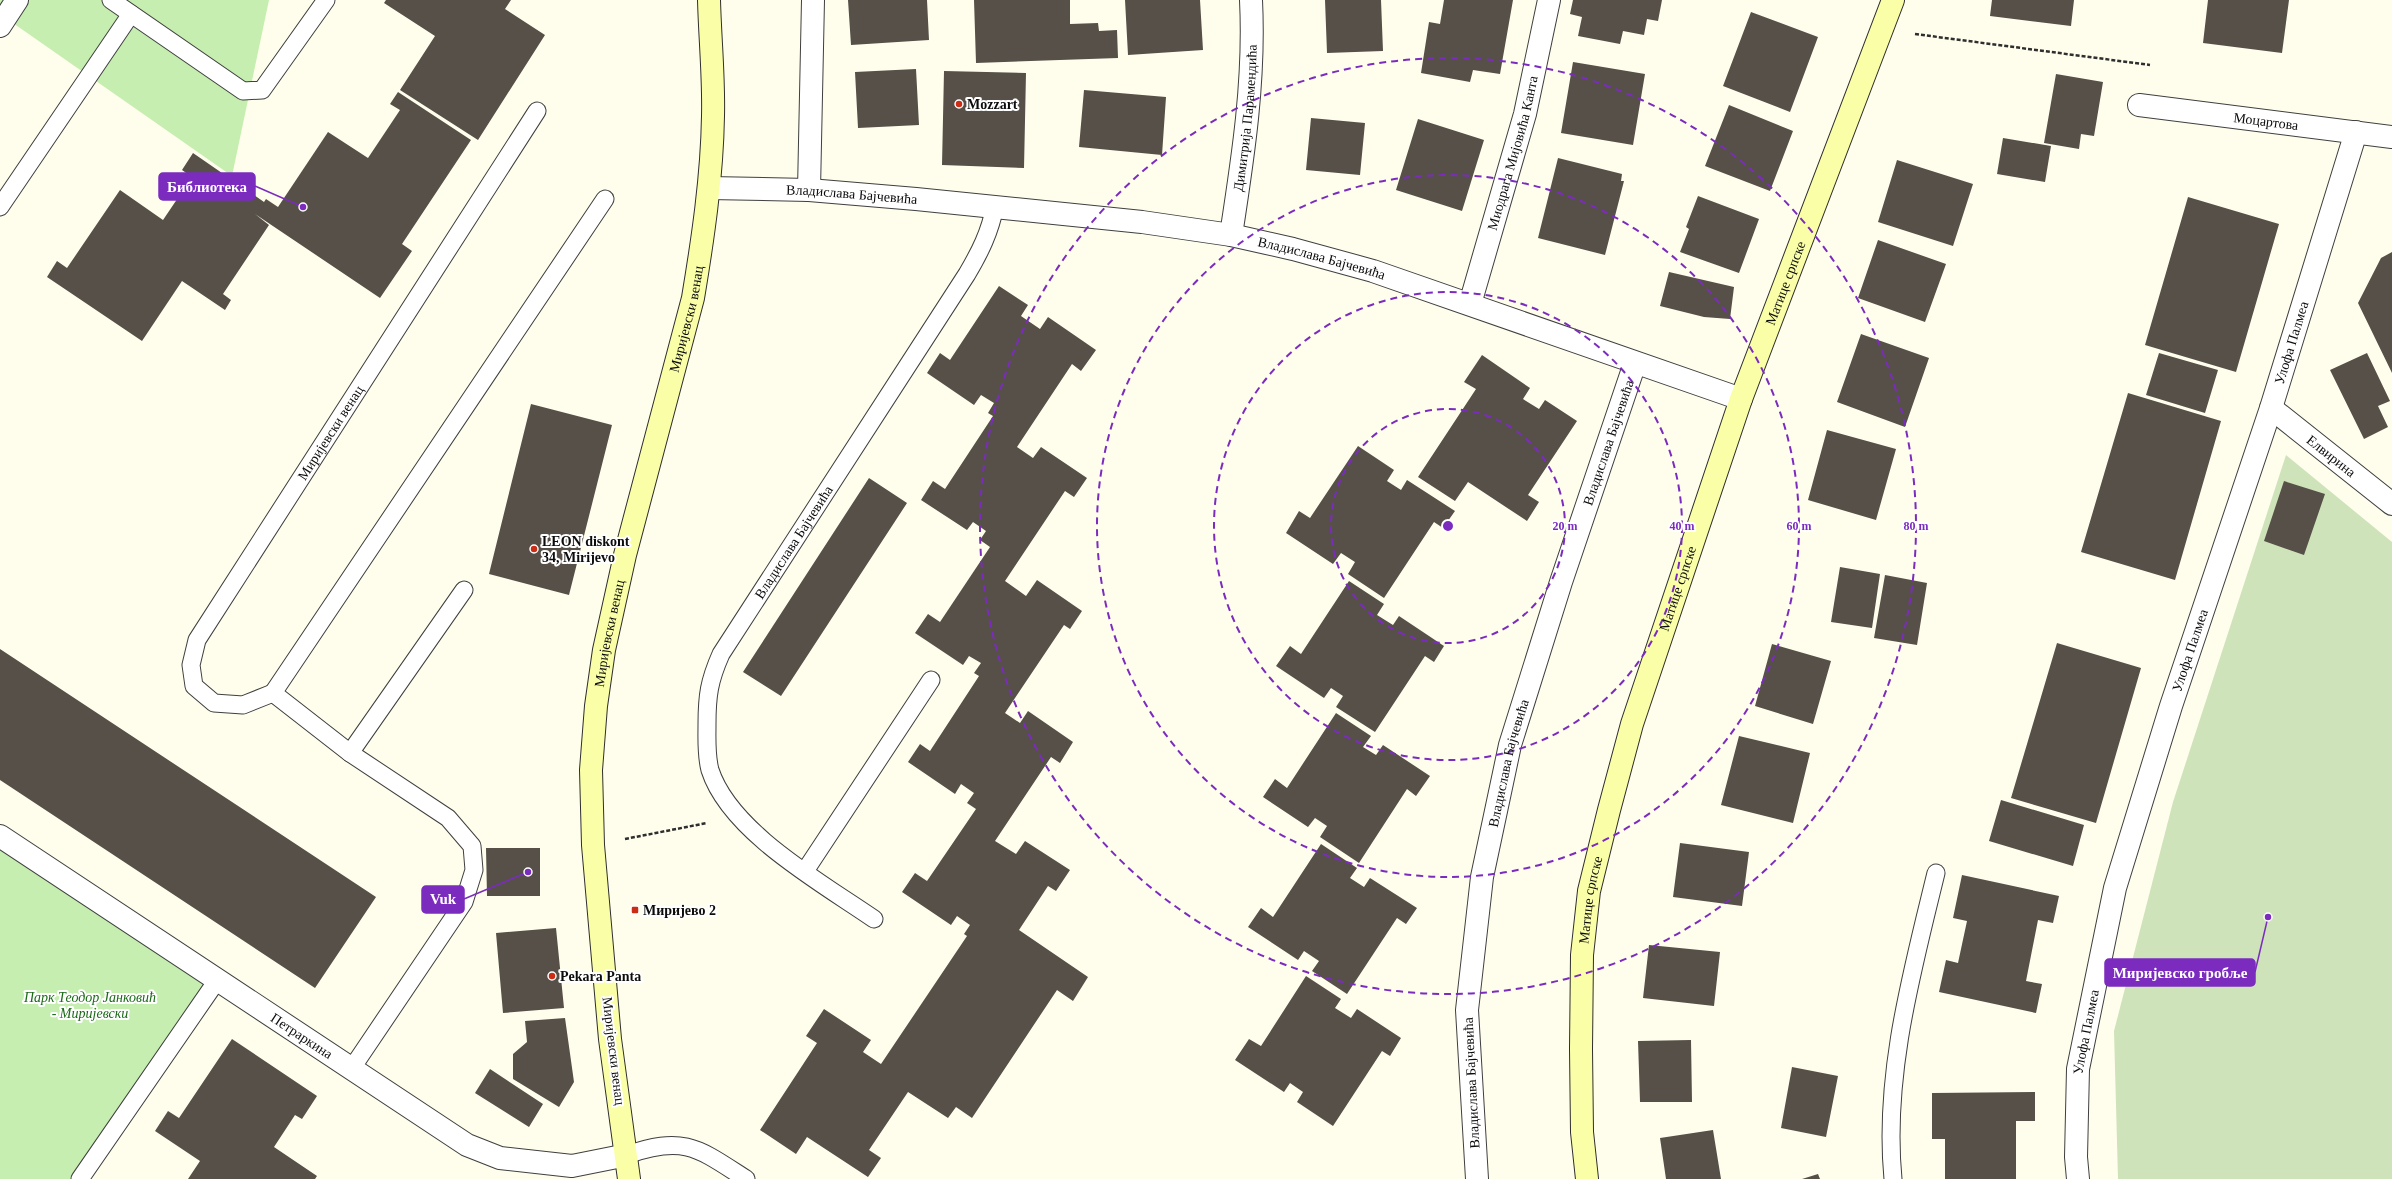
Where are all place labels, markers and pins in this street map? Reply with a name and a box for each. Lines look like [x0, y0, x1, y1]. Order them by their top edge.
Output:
place label: Mozzart [967, 97, 1018, 112]
marker: Mozzart [954, 99, 964, 109]
callout: Библиотека [159, 173, 255, 200]
centre of rings [1441, 519, 1455, 533]
place label: LEON diskont 34, Mirijevo [542, 534, 630, 565]
marker: LEON diskont 34, Mirijevo [529, 544, 539, 554]
callout: Vuk [422, 886, 464, 913]
place label: Миријево 2 [643, 903, 716, 918]
marker: Миријево 2 [630, 905, 640, 915]
callout: Миријевско гробље [2105, 959, 2255, 986]
place label: Pekara Panta [560, 969, 641, 984]
marker: Pekara Panta [547, 971, 557, 981]

